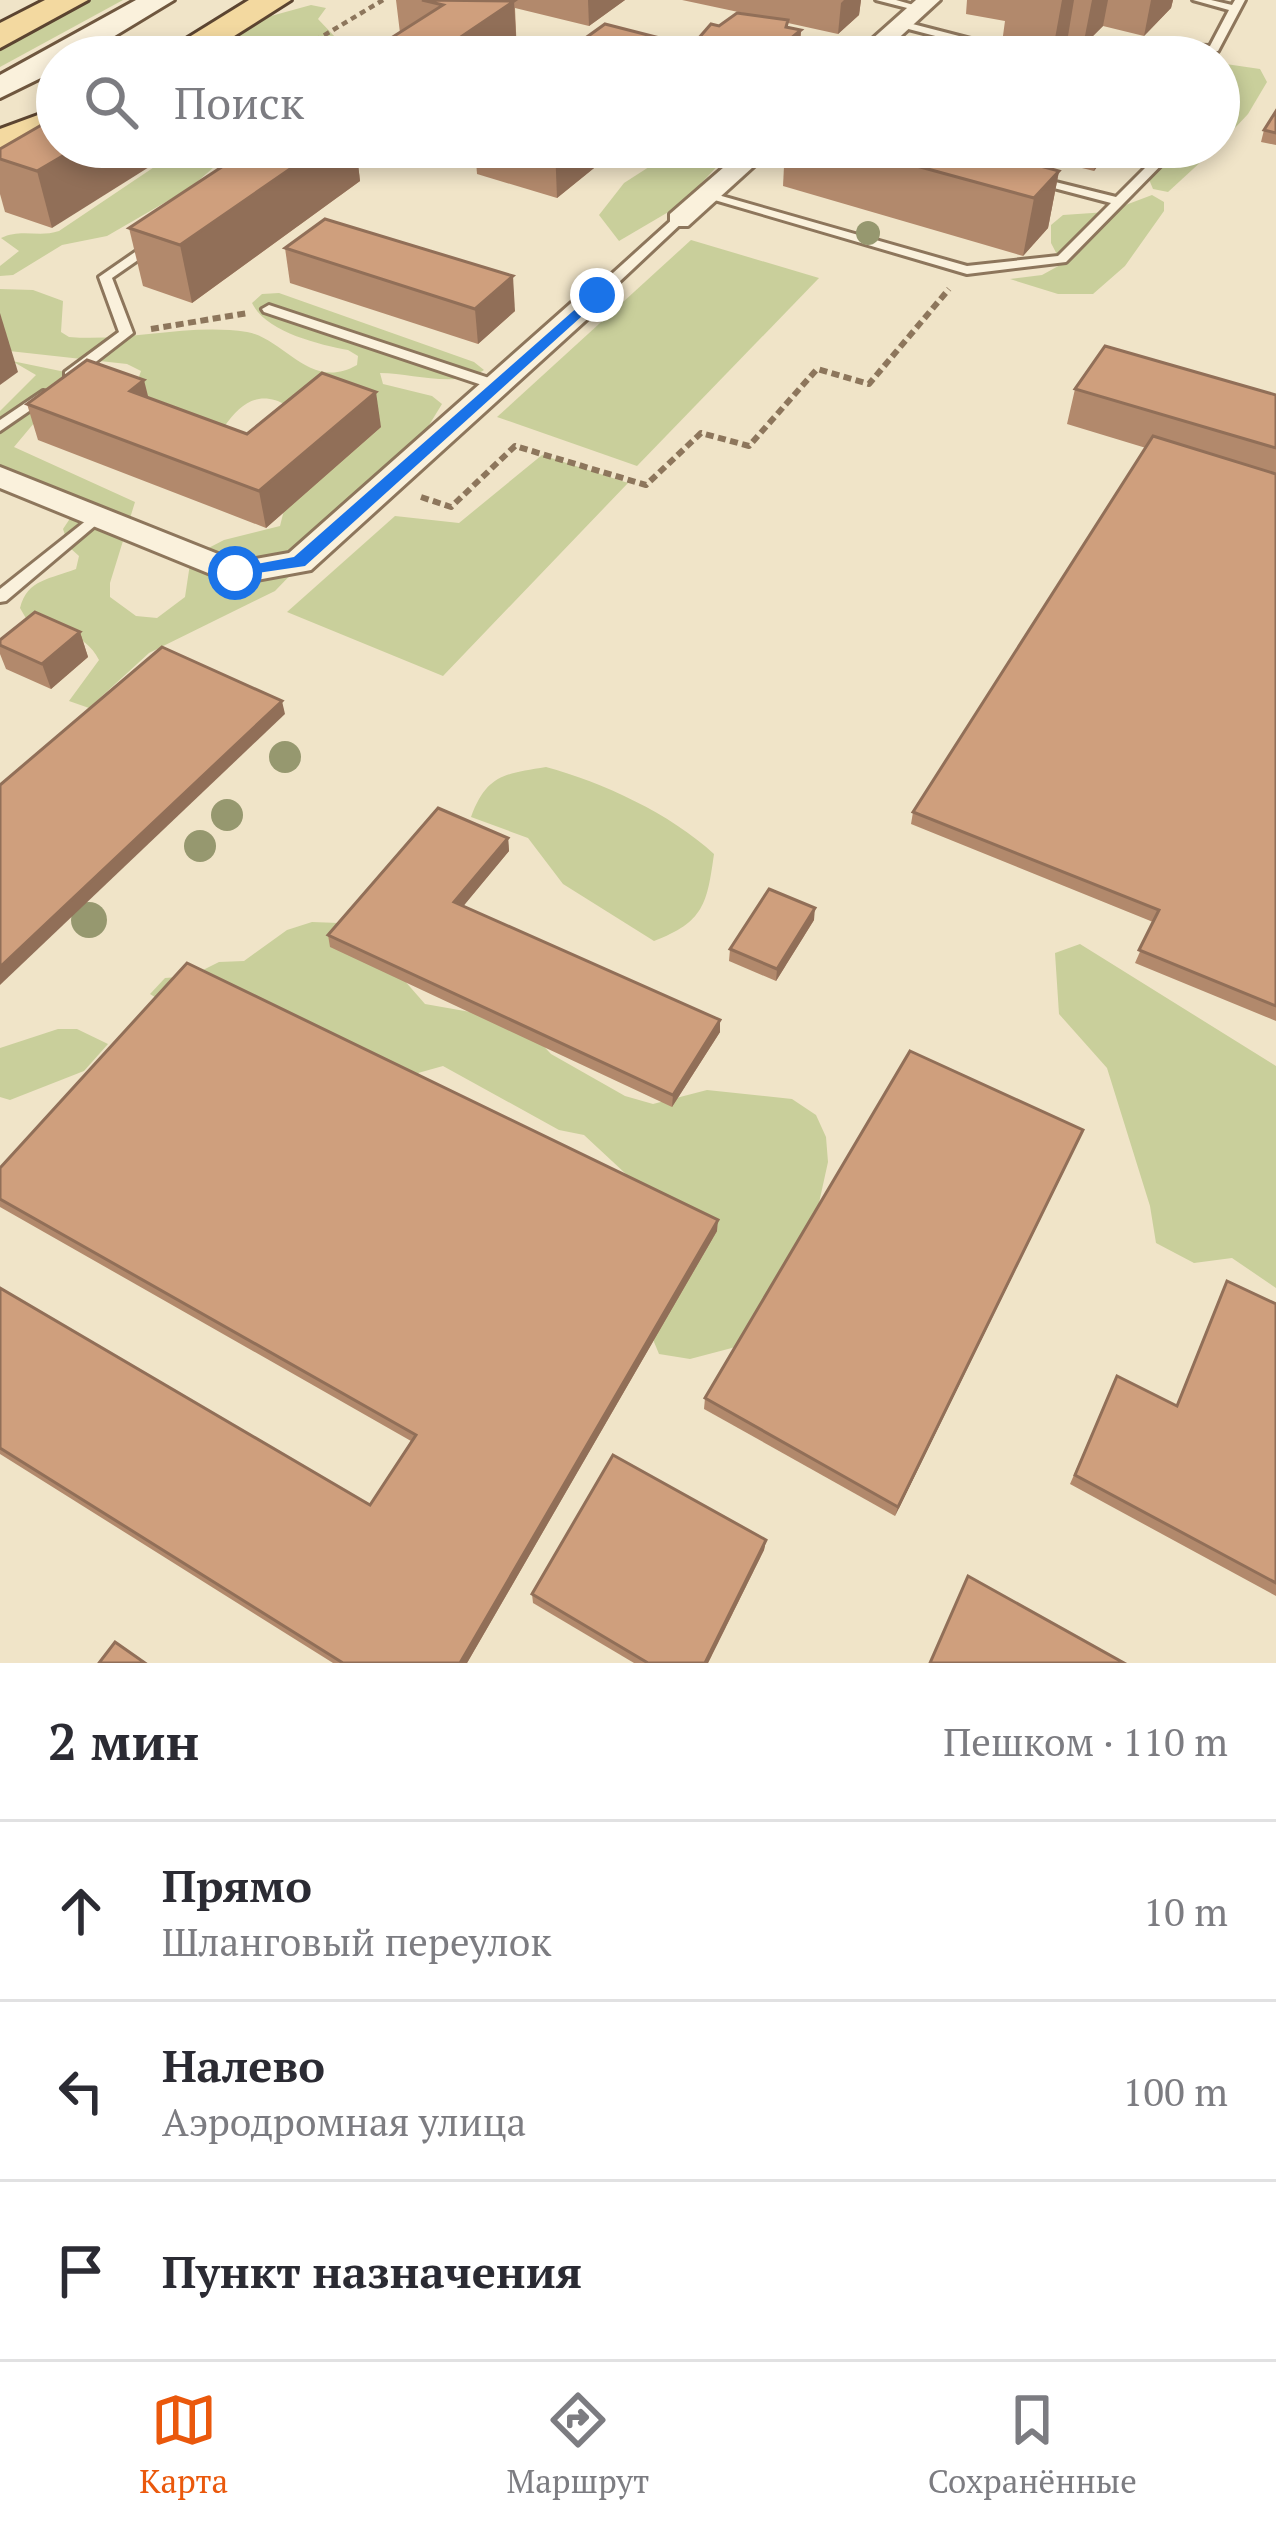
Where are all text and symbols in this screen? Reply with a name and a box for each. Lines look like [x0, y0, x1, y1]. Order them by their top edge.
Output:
search box [36, 36, 1240, 168]
icon: search [78, 69, 144, 135]
text: Поиск [174, 72, 304, 132]
route end [570, 268, 624, 322]
route start [208, 546, 262, 600]
text: 2 мин [48, 1707, 199, 1775]
text: Пешком · 110 m [943, 1715, 1228, 1767]
text: Прямо [162, 1855, 312, 1915]
icon: ahead [48, 1878, 114, 1944]
text: 10 m [1143, 1885, 1228, 1937]
text: Шланговый переулок [162, 1915, 551, 1967]
text: Налево [162, 2035, 325, 2095]
icon: left [48, 2058, 114, 2124]
text: 100 m [1123, 2065, 1228, 2117]
text: Аэродромная улица [162, 2095, 526, 2147]
icon: arrive [48, 2238, 114, 2304]
text: Пункт назначения [162, 2241, 582, 2301]
tab: Карта [139, 2387, 228, 2502]
tab: Маршрут [507, 2387, 649, 2502]
tab: Сохранённые [928, 2387, 1137, 2502]

